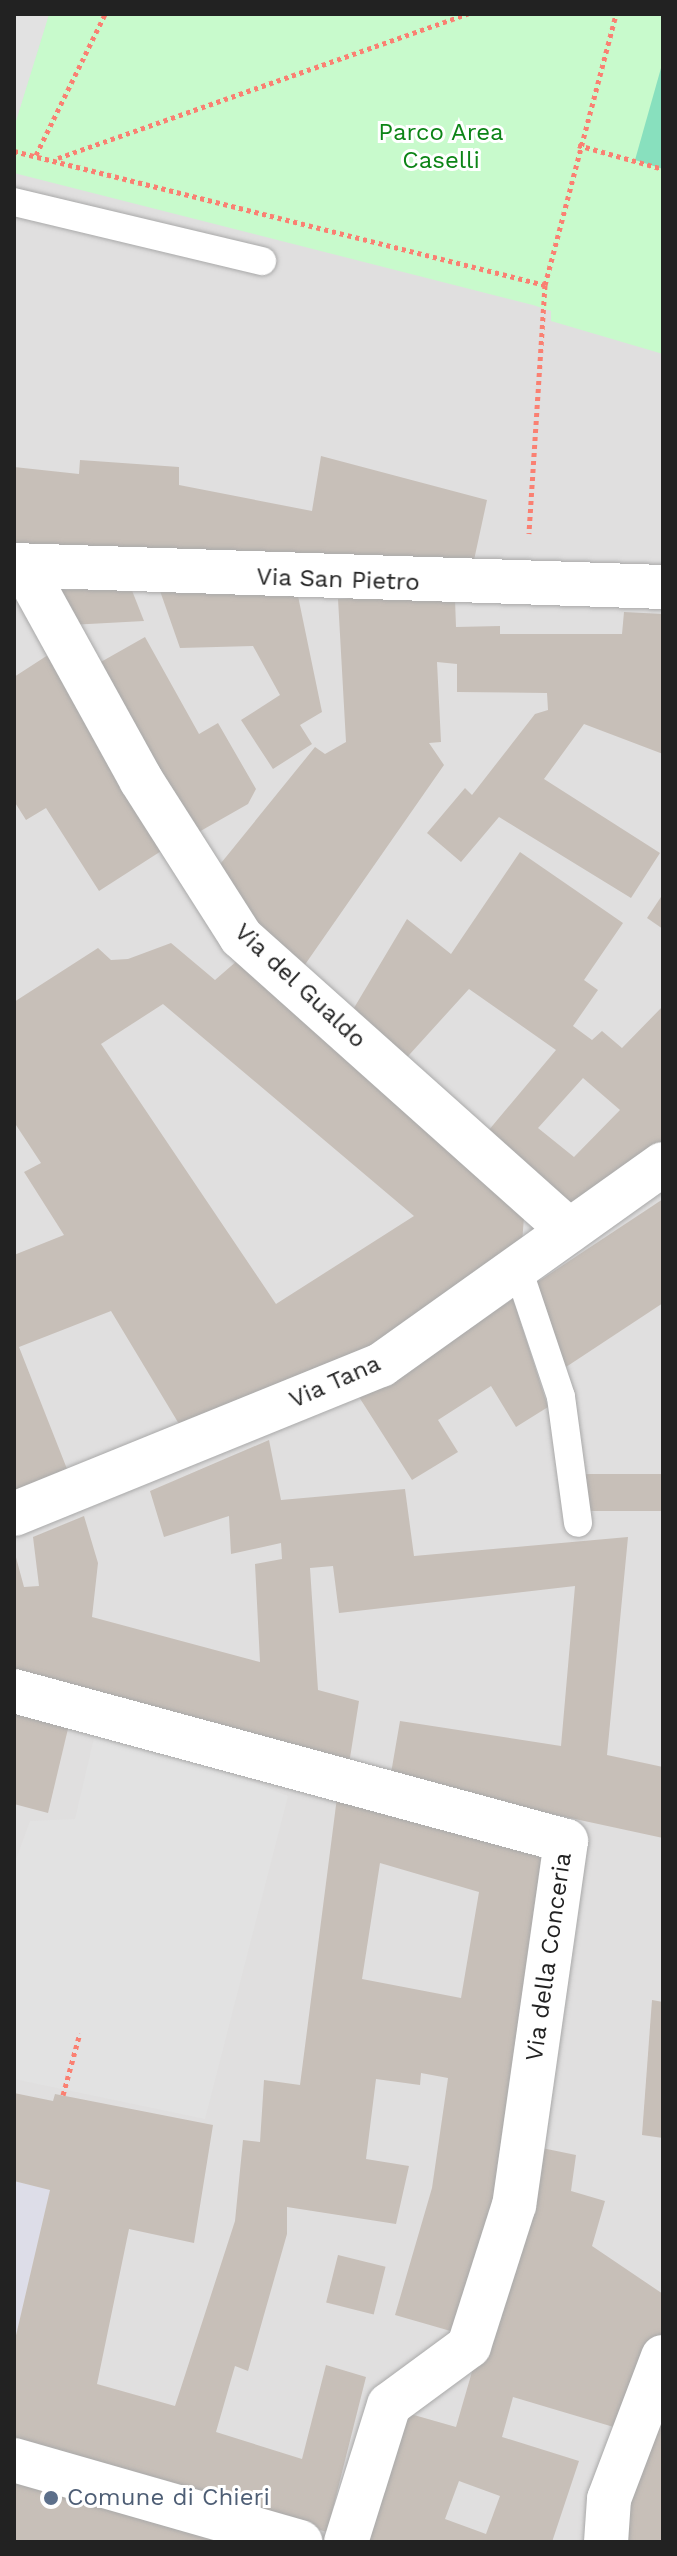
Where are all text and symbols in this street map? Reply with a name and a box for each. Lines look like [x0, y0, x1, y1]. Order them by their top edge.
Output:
park label: Parco Area Caselli [378, 119, 504, 175]
street label: Via San Pietro [256, 563, 420, 597]
street label: Via del Gualdo [228, 917, 372, 1055]
street label: Via Tana [284, 1349, 386, 1415]
street label: Via della Conceria [520, 1850, 578, 2064]
place label: Comune di Chieri [67, 2484, 270, 2512]
marker: Comune di Chieri [42, 2489, 60, 2507]

